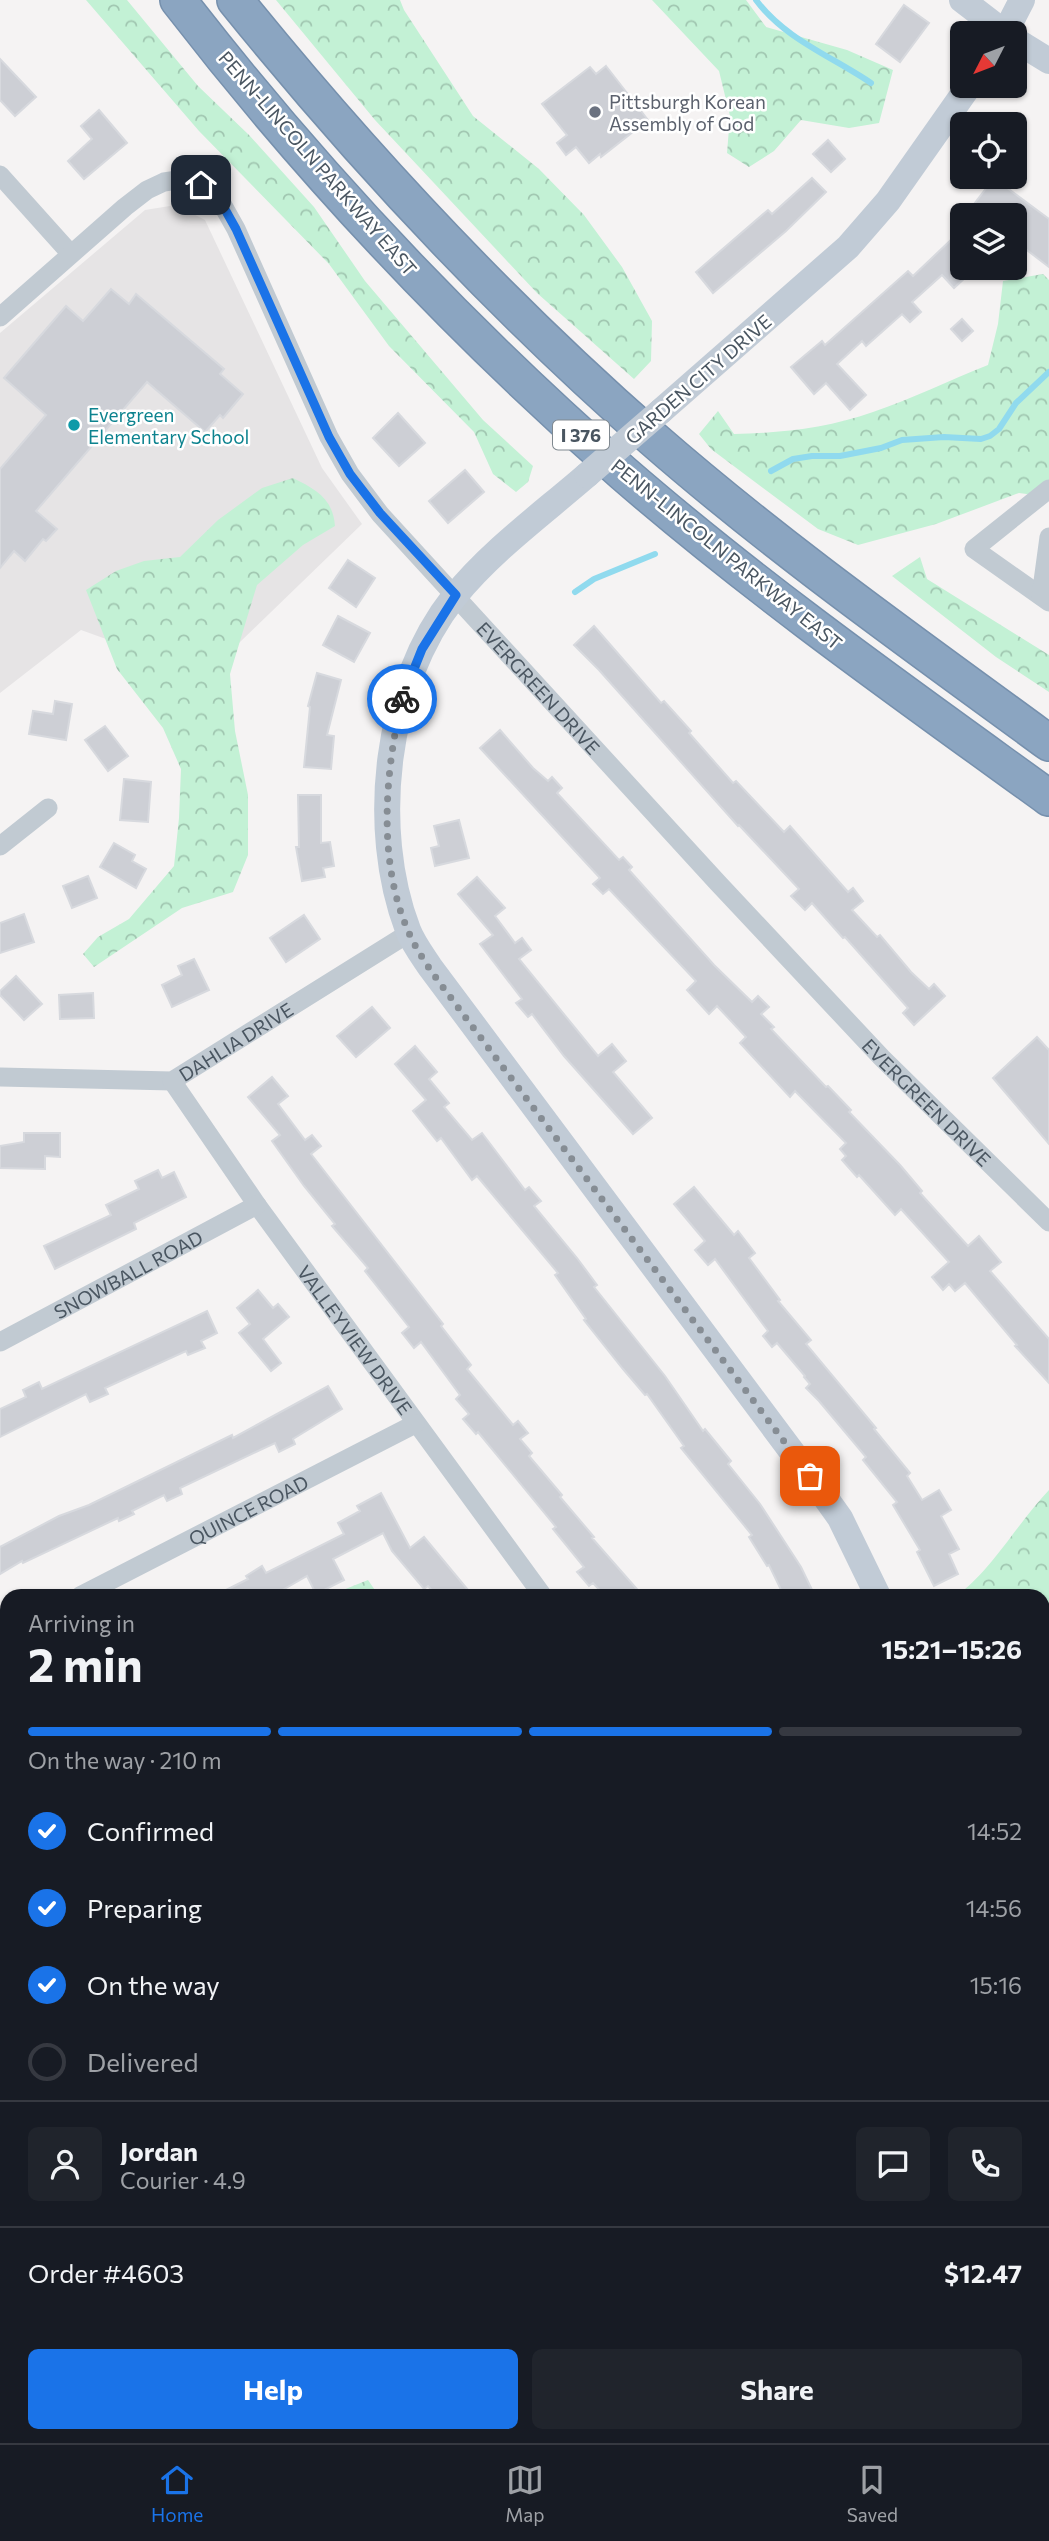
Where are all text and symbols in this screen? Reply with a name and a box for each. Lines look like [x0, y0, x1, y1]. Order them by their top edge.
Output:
north arrow [950, 21, 1027, 98]
map controls [950, 21, 1027, 280]
street label: PENN-LINCOLN PARKWAY EAST [214, 46, 422, 280]
place label: Pittsburgh Korean Assembly of God [609, 90, 766, 135]
marker: Pittsburgh Korean Assembly of God [587, 104, 603, 120]
button: locate [950, 112, 1027, 189]
pin [171, 155, 231, 215]
icon: home [182, 166, 220, 204]
button: layers [950, 203, 1027, 280]
street label: GARDEN CITY DRIVE [620, 309, 776, 449]
place label: Evergreen Elementary School [88, 403, 249, 448]
marker: Evergreen Elementary School [66, 417, 82, 433]
road number: I 376 [553, 421, 609, 450]
street label: PENN-LINCOLN PARKWAY EAST [607, 454, 847, 654]
street label: EVERGREEN DRIVE [472, 616, 605, 759]
courier [367, 664, 437, 734]
icon: bike [383, 680, 421, 718]
street label: DAHLIA DRIVE [174, 997, 297, 1086]
street label: EVERGREEN DRIVE [858, 1034, 996, 1171]
street label: SNOWBALL ROAD [50, 1225, 206, 1323]
street label: VALLEYVIEW DRIVE [293, 1260, 418, 1419]
pin [780, 1446, 840, 1506]
icon: bag [791, 1457, 829, 1495]
street label: QUINCE ROAD [184, 1469, 312, 1550]
text: Arriving in [28, 1609, 135, 1637]
text: 15:21–15:26 [881, 1633, 1022, 1664]
text: 2 min [28, 1635, 143, 1691]
text: On the way · 210 m [28, 1746, 222, 1774]
icon: check [28, 1812, 66, 1850]
text: Confirmed [87, 1815, 214, 1846]
text: 14:52 [967, 1817, 1022, 1845]
icon: check [28, 1889, 66, 1927]
text: Preparing [87, 1892, 202, 1923]
text: 14:56 [966, 1894, 1022, 1922]
icon: check [28, 1966, 66, 2004]
text: On the way [87, 1969, 220, 2000]
text: 15:16 [970, 1971, 1022, 1999]
text: Delivered [87, 2046, 198, 2077]
button: person [28, 2127, 102, 2201]
button: chat [856, 2127, 930, 2201]
button: phone [948, 2127, 1022, 2201]
text: Jordan [120, 2135, 198, 2166]
text: Courier · 4.9 [120, 2166, 246, 2194]
text: Order #4603 [28, 2257, 184, 2288]
text: $12.47 [944, 2257, 1022, 2288]
button: Help [28, 2349, 518, 2429]
button: Share [532, 2349, 1022, 2429]
tab: Home [151, 2461, 203, 2526]
tab: Map [505, 2461, 545, 2526]
tab: Saved [847, 2461, 898, 2526]

